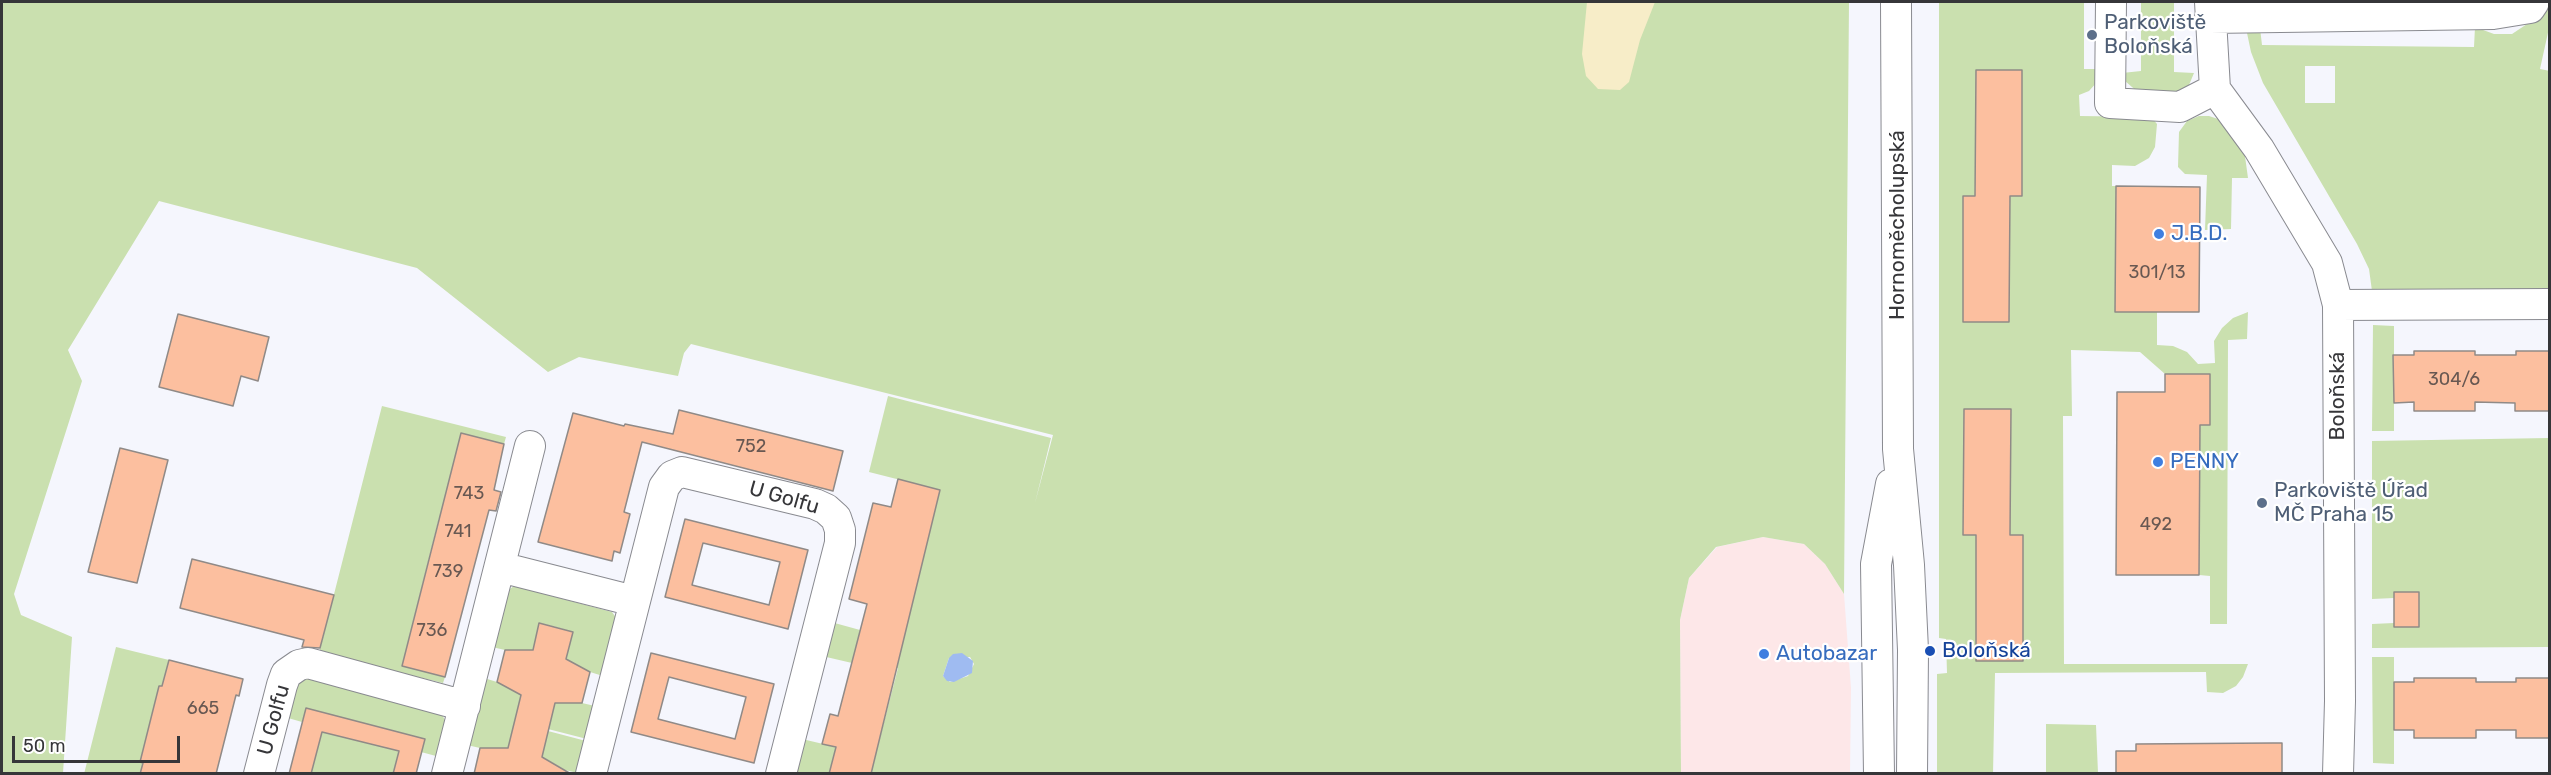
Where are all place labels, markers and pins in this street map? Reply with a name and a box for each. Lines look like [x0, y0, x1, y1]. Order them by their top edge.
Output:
place label: Parkoviště Boloňská [2104, 10, 2206, 60]
marker: Parkoviště Boloňská [2085, 28, 2099, 42]
place label: J.B.D. [2171, 221, 2227, 247]
marker: J.B.D. [2152, 227, 2166, 241]
place label: PENNY [2170, 449, 2239, 475]
marker: PENNY [2151, 455, 2165, 469]
place label: Parkoviště Úřad MČ Praha 15 [2274, 478, 2428, 528]
marker: Parkoviště Úřad MČ Praha 15 [2255, 496, 2269, 510]
place label: Boloňská [1942, 638, 2031, 664]
place label: Autobazar [1776, 641, 1877, 667]
marker: Boloňská [1923, 644, 1937, 658]
marker: Autobazar [1757, 647, 1771, 661]

